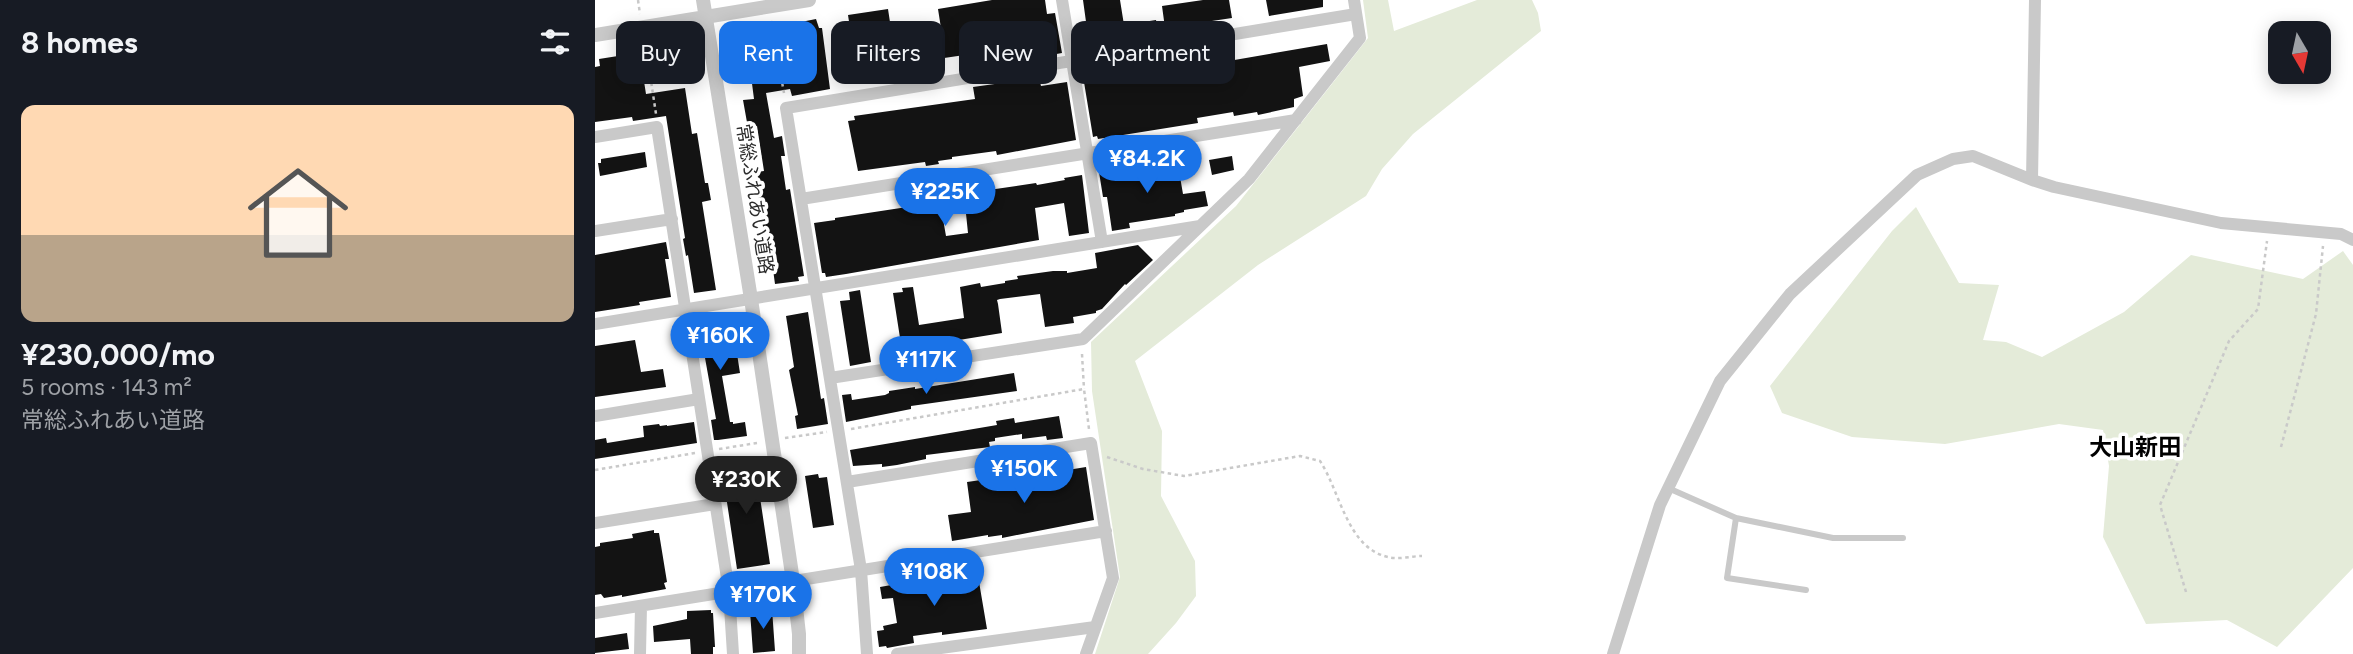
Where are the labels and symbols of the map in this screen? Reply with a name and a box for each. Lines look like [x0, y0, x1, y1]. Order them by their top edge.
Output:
north arrow [2268, 21, 2331, 84]
street label: 常総ふれあい道路 [732, 122, 778, 276]
pin: ¥84.2K [1090, 136, 1204, 195]
pin: ¥225K [896, 168, 994, 228]
pin: ¥160K [671, 312, 769, 372]
pin: ¥117K [877, 336, 975, 396]
district label: 大山新田 [2089, 433, 2181, 461]
pin: ¥150K [975, 446, 1073, 505]
pin: ¥230K [697, 456, 795, 516]
pin: ¥108K [885, 548, 983, 608]
pin: ¥170K [714, 572, 812, 631]

